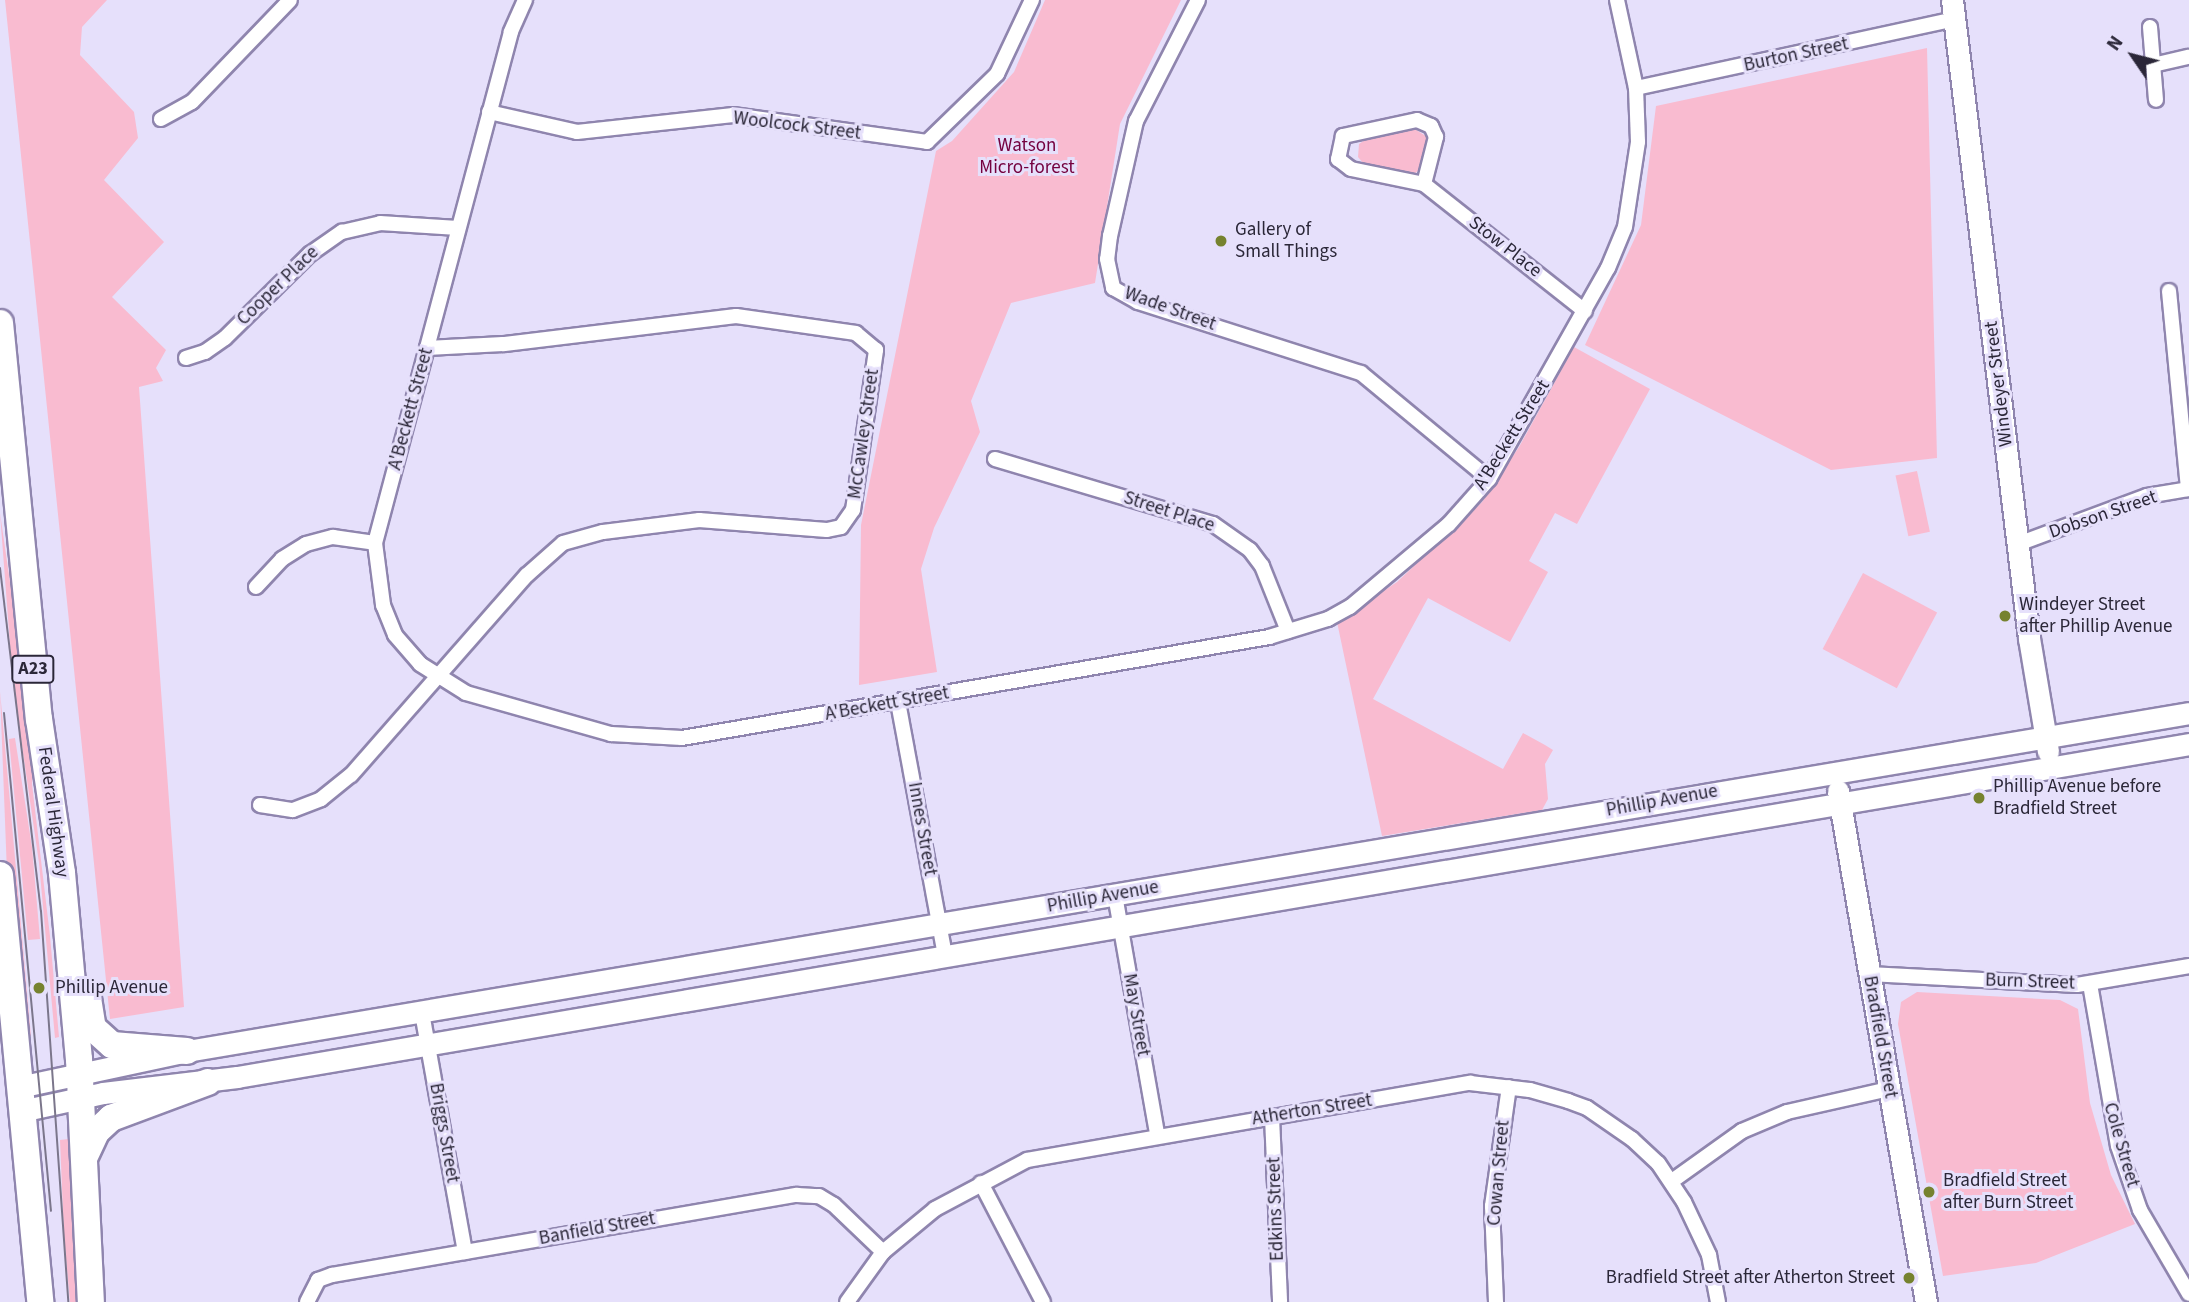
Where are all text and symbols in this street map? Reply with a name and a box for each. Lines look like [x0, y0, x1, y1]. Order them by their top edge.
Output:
north arrow [2098, 21, 2168, 91]
text: N [2101, 31, 2130, 57]
street label: Burton Street [1742, 33, 1850, 77]
street label: Woolcock Street [732, 107, 862, 145]
park label: Watson Micro-forest [979, 135, 1075, 179]
street label: Stow Place [1464, 211, 1546, 283]
place label: Gallery of Small Things [1235, 219, 1337, 263]
marker: Gallery of Small Things [1213, 233, 1229, 249]
street label: Cooper Place [232, 241, 324, 331]
street label: Wade Street [1121, 282, 1219, 336]
street label: Windeyer Street [1980, 320, 2018, 448]
street label: A'Beckett Street [384, 345, 438, 473]
street label: McCawley Street [844, 367, 884, 501]
street label: A'Beckett Street [1469, 376, 1555, 494]
street label: Dobson Street [2046, 486, 2160, 544]
street label: Street Place [1121, 487, 1217, 537]
place label: Windeyer Street after Phillip Avenue [2019, 594, 2172, 638]
marker: Windeyer Street after Phillip Avenue [1997, 608, 2013, 624]
road number: A23 [10, 654, 56, 684]
street label: A'Beckett Street [823, 682, 951, 726]
street label: Federal Highway [33, 745, 73, 879]
place label: Phillip Avenue before Bradfield Street [1993, 776, 2161, 820]
street label: Innes Street [903, 780, 941, 878]
street label: Phillip Avenue [1604, 780, 1720, 822]
marker: Phillip Avenue before Bradfield Street [1971, 790, 1987, 806]
street label: Phillip Avenue [1045, 876, 1161, 918]
street label: Burn Street [1985, 969, 2075, 995]
street label: May Street [1118, 972, 1154, 1058]
street label: Bradfield Street [1858, 974, 1902, 1100]
place label: Phillip Avenue [55, 977, 168, 999]
marker: Phillip Avenue [29, 978, 49, 998]
street label: Briggs Street [424, 1081, 464, 1185]
street label: Atherton Street [1250, 1089, 1374, 1131]
street label: Cole Street [2098, 1100, 2144, 1190]
street label: Cowan Street [1483, 1119, 1515, 1227]
street label: Edkins Street [1263, 1157, 1289, 1261]
place label: Bradfield Street after Burn Street [1943, 1170, 2073, 1214]
marker: Bradfield Street after Burn Street [1921, 1184, 1937, 1200]
street label: Banfield Street [537, 1208, 657, 1250]
place label: Bradfield Street after Atherton Street [1606, 1267, 1895, 1289]
marker: Bradfield Street after Atherton Street [1901, 1270, 1917, 1286]

